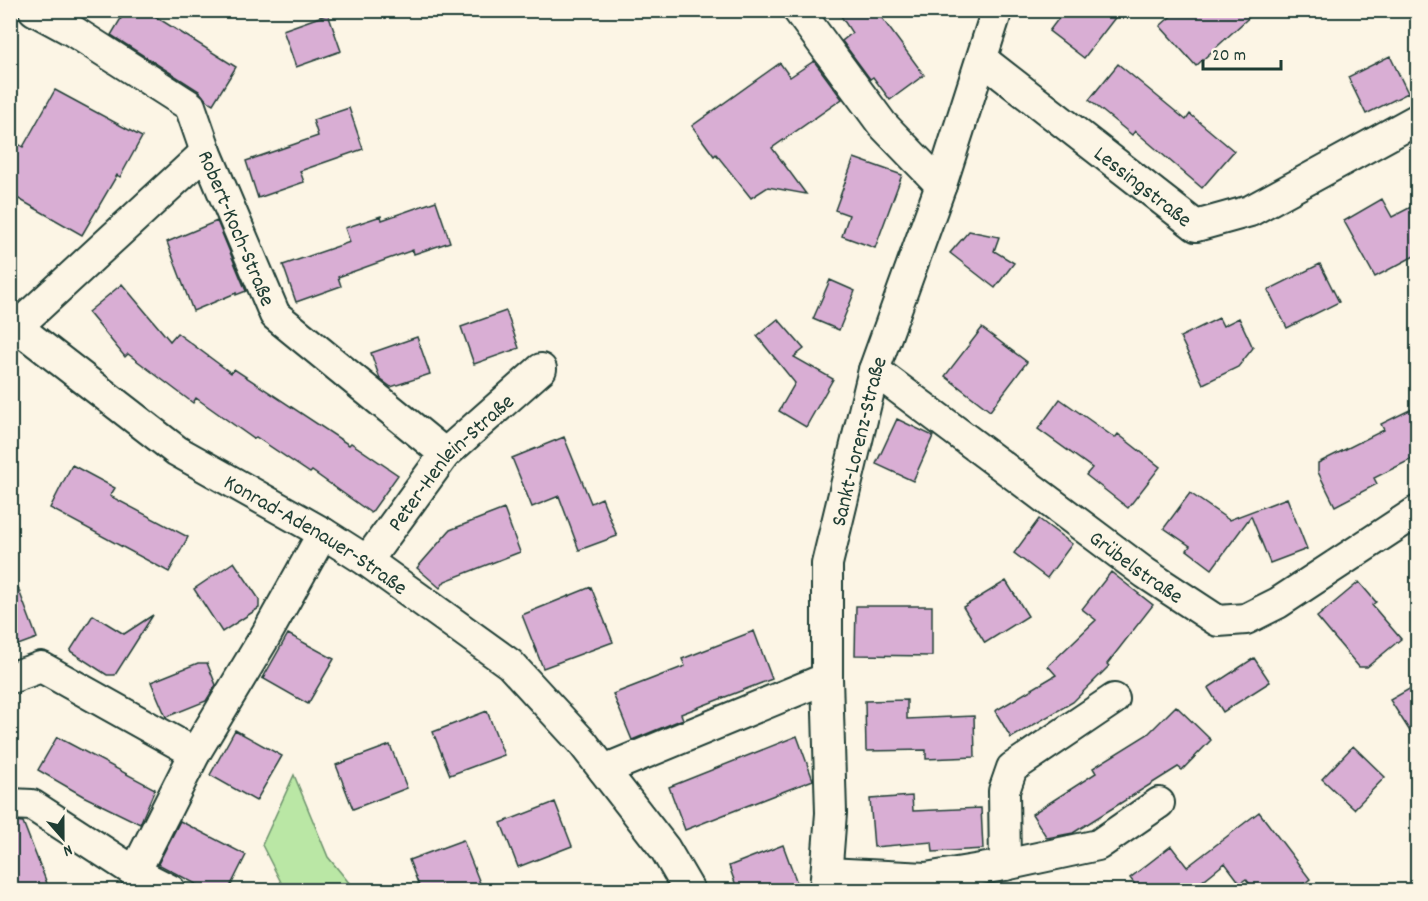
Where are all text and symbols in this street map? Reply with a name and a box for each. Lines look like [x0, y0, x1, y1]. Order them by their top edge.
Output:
scale bar [1203, 33, 1281, 71]
text: 20 m [1212, 44, 1246, 69]
street label: Lessingstraße [1086, 140, 1197, 236]
street label: Robert-Koch-Straße [188, 146, 281, 312]
street label: Sankt-Lorenz-Straße [825, 353, 897, 530]
street label: Peter-Henlein-Straße [382, 388, 522, 539]
street label: Konrad-Adenauer-Straße [217, 468, 413, 604]
street label: Grübelstraße [1081, 524, 1188, 613]
north arrow [33, 808, 93, 868]
text: N [60, 838, 75, 862]

